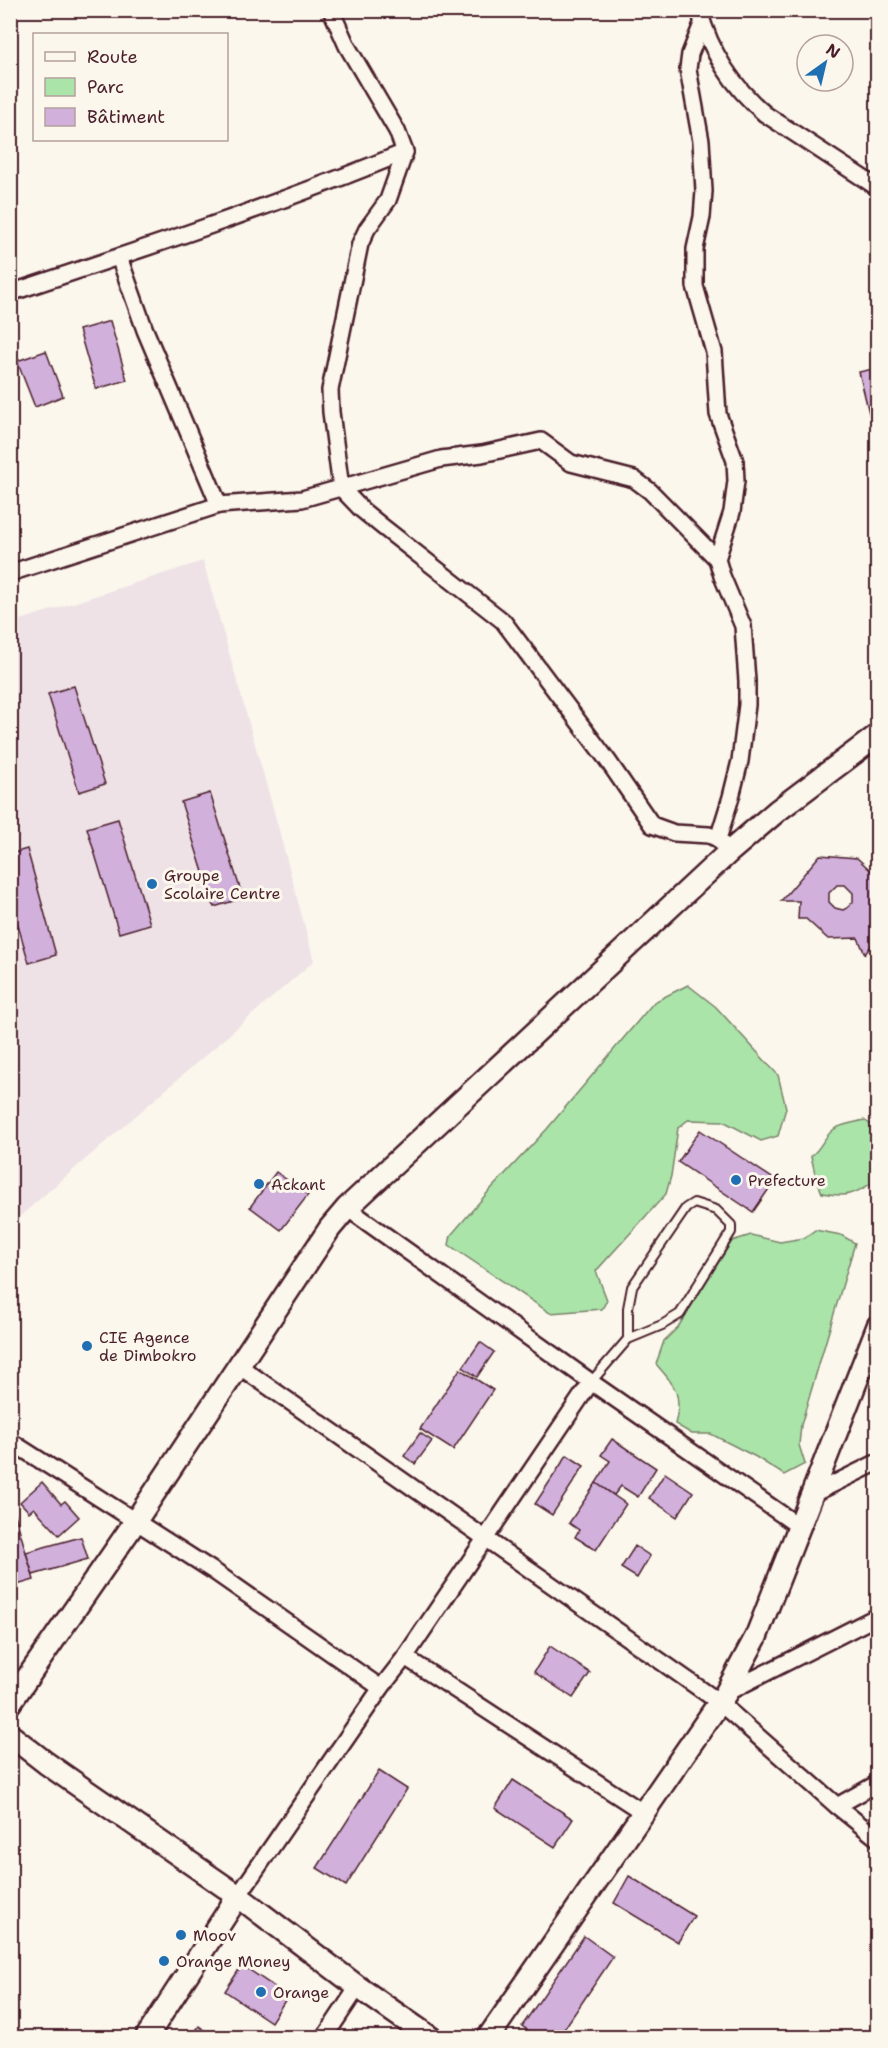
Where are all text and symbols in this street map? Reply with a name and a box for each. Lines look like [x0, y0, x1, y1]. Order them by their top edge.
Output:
legend [33, 33, 228, 141]
north arrow [795, 33, 855, 93]
text: N [822, 39, 844, 63]
text: Route [87, 45, 138, 69]
text: Parc [87, 75, 124, 99]
text: Bâtiment [87, 105, 165, 129]
place label: Groupe Scolaire Centre [164, 865, 281, 904]
marker: Groupe Scolaire Centre [145, 877, 159, 891]
place label: Prefecture [748, 1170, 826, 1191]
marker: Prefecture [729, 1173, 743, 1187]
place label: Ackant [271, 1174, 326, 1195]
marker: Ackant [252, 1177, 266, 1191]
place label: CIE Agence de Dimbokro [99, 1327, 196, 1366]
marker: CIE Agence de Dimbokro [80, 1339, 94, 1353]
place label: Moov [193, 1925, 236, 1946]
marker: Moov [174, 1928, 188, 1942]
place label: Orange Money [176, 1951, 291, 1972]
marker: Orange Money [157, 1954, 171, 1968]
place label: Orange [273, 1982, 329, 2003]
marker: Orange [254, 1985, 268, 1999]

